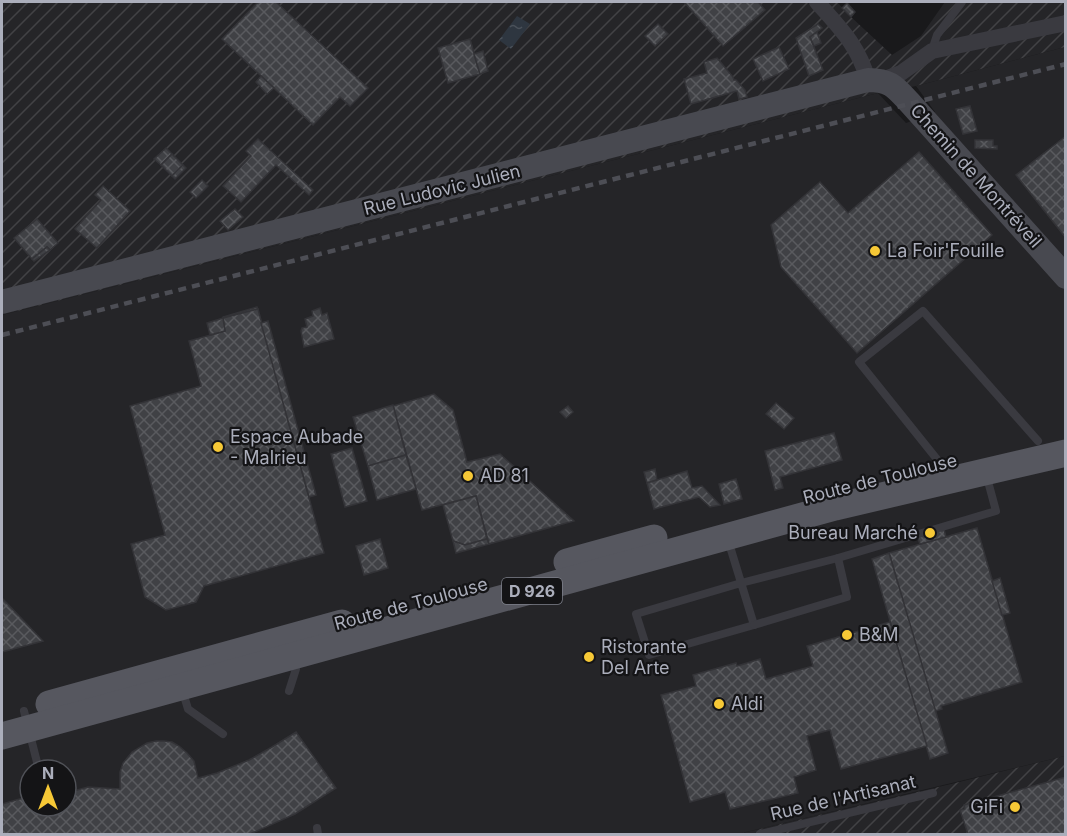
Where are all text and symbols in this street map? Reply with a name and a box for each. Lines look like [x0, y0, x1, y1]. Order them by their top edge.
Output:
street label: Chemin de Montréveil [906, 100, 1046, 252]
street label: Rue Ludovic Julien [361, 160, 522, 219]
place label: La Foir'Fouille [887, 240, 1005, 261]
marker: La Foir'Fouille [868, 244, 882, 258]
place label: Espace Aubade - Malrieu [230, 426, 363, 468]
marker: Espace Aubade - Malrieu [211, 440, 225, 454]
street label: Route de Toulouse [801, 449, 959, 508]
place label: AD 81 [480, 465, 529, 486]
marker: AD 81 [461, 469, 475, 483]
place label: Bureau Marché [788, 522, 918, 543]
marker: Bureau Marché [923, 526, 937, 540]
street label: Route de Toulouse [332, 573, 490, 634]
road number: D 926 [502, 578, 562, 604]
place label: B&M [859, 624, 899, 645]
marker: B&M [840, 628, 854, 642]
place label: Ristorante Del Arte [601, 636, 687, 678]
marker: Ristorante Del Arte [582, 650, 596, 664]
place label: Aldi [731, 693, 763, 714]
marker: Aldi [712, 697, 726, 711]
north arrow [18, 758, 78, 818]
text: N [42, 763, 54, 783]
street label: Rue de l'Artisanat [768, 771, 918, 824]
place label: GiFi [970, 796, 1003, 817]
marker: GiFi [1008, 800, 1022, 814]

